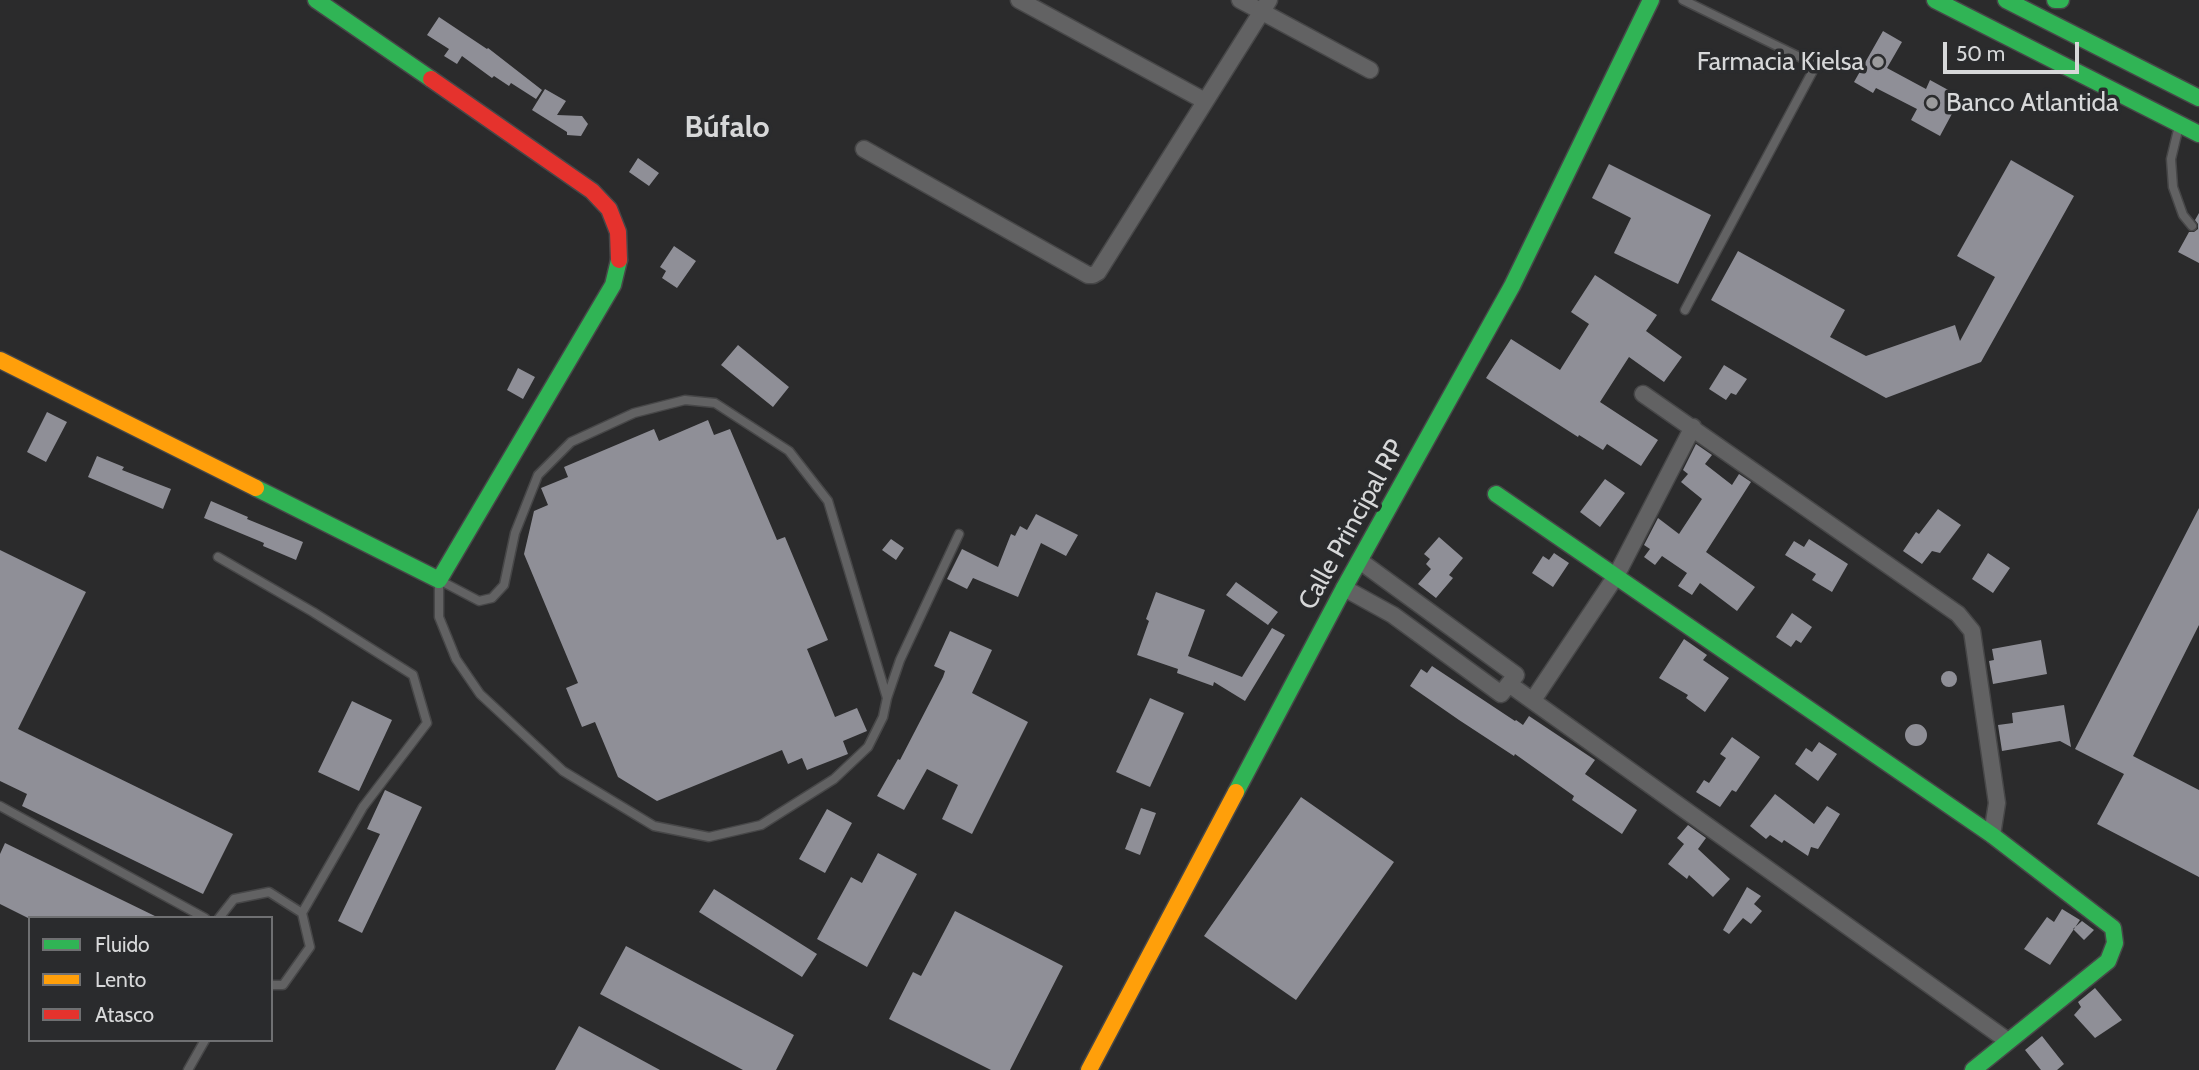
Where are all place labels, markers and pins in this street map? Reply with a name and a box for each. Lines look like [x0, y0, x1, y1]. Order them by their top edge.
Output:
place label: Farmacia Kielsa [1697, 46, 1864, 78]
marker: Farmacia Kielsa [1870, 54, 1886, 70]
place label: Banco Atlantida [1946, 87, 2119, 119]
marker: Banco Atlantida [1924, 95, 1940, 111]

